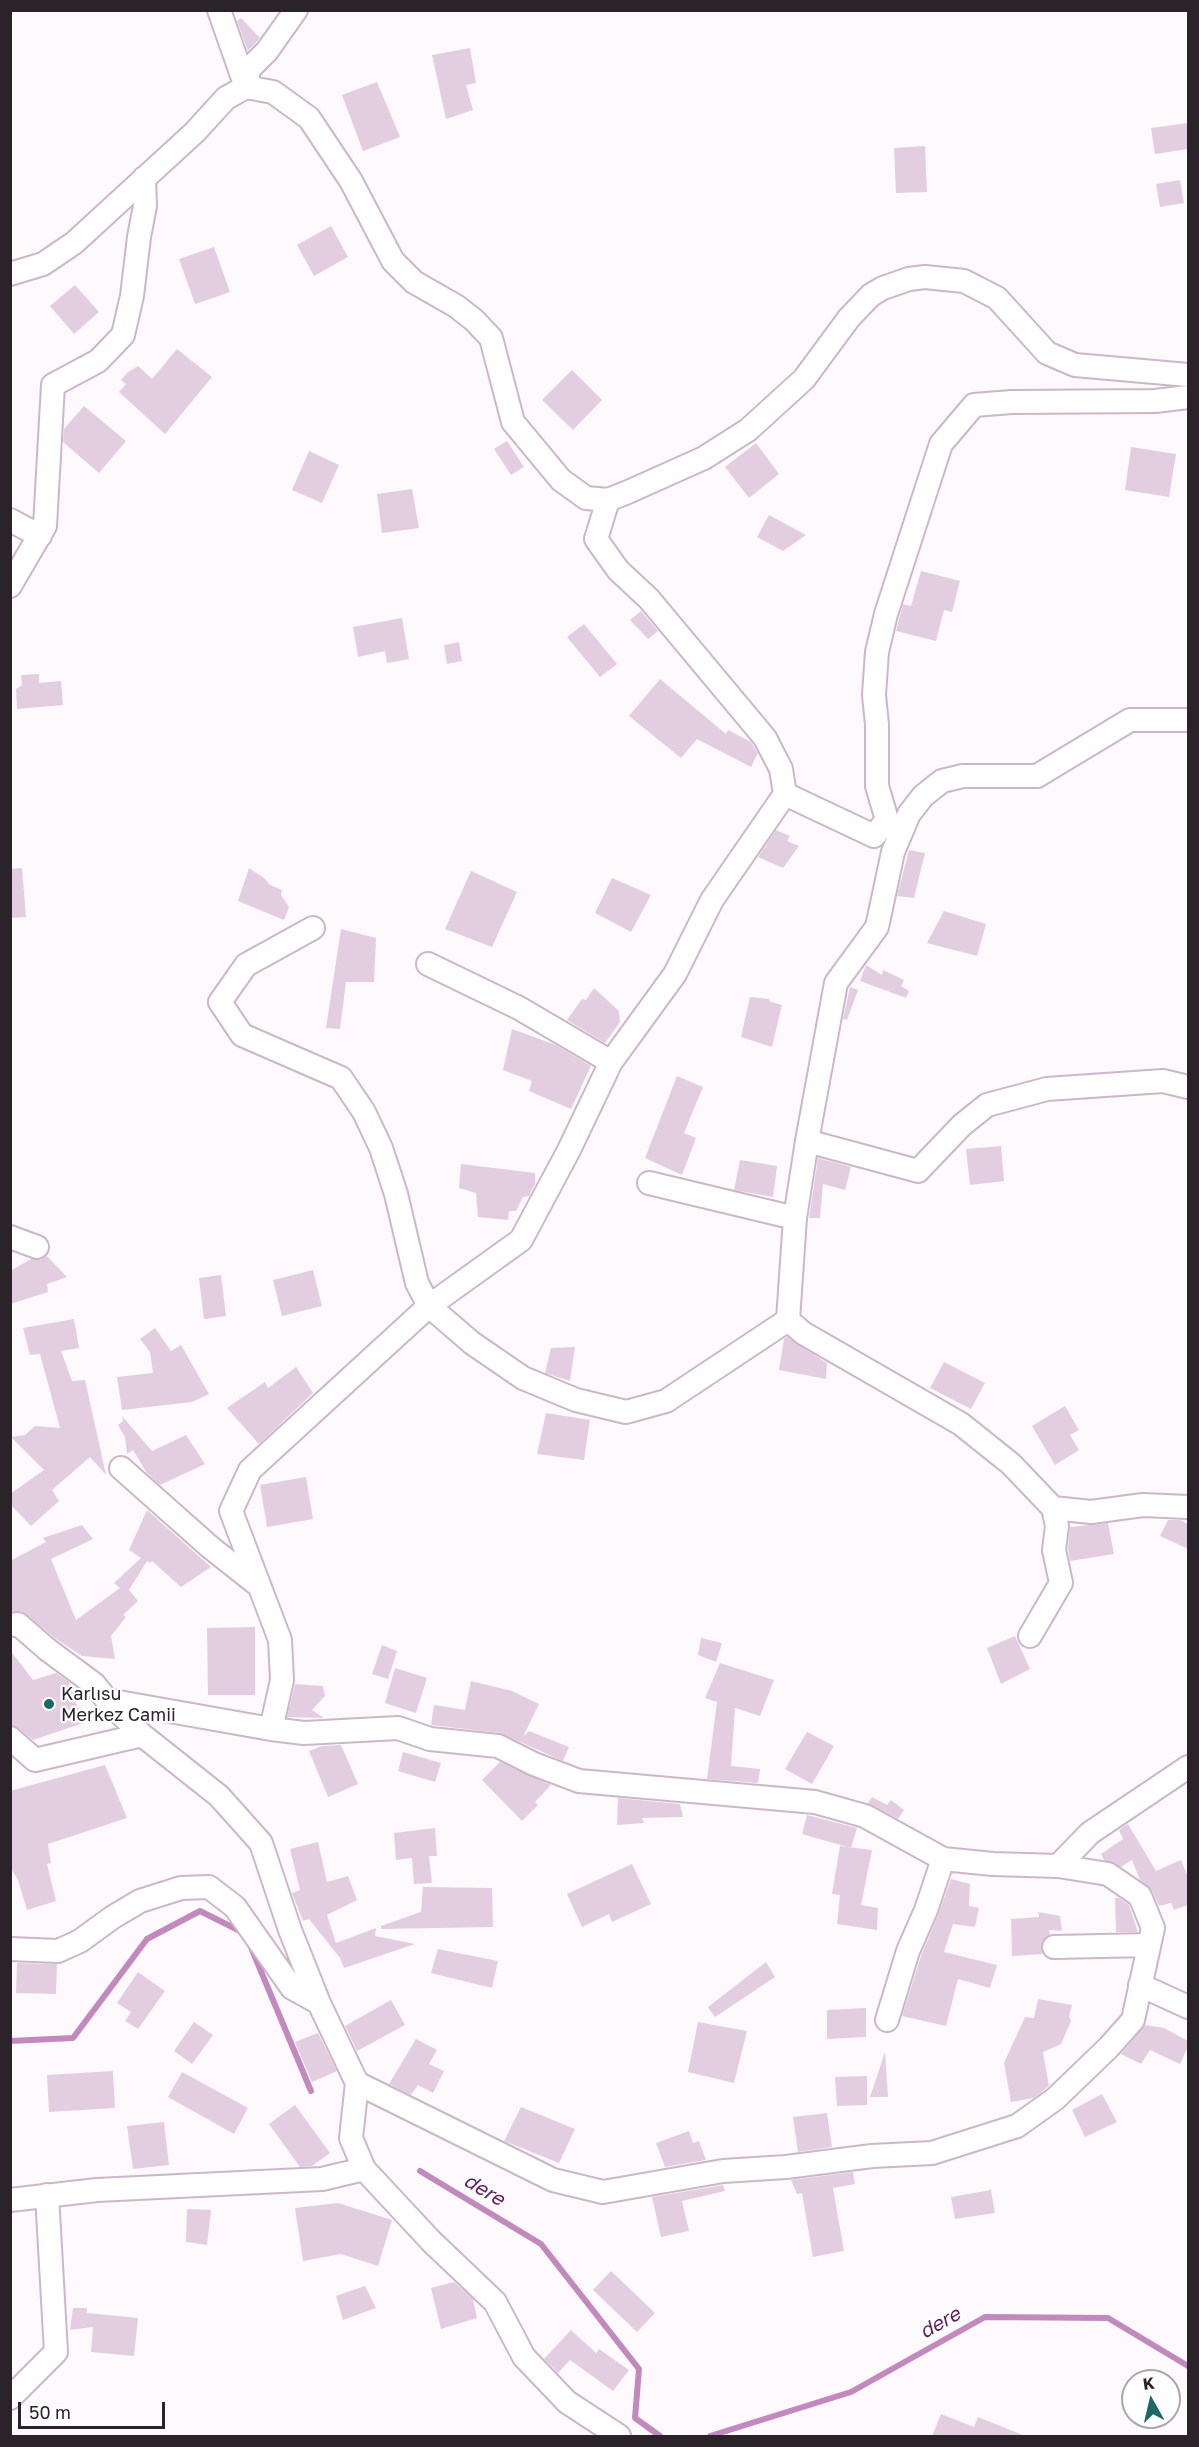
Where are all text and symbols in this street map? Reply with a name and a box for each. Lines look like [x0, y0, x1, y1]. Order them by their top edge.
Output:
place label: Karlısu Merkez Camii [61, 1683, 176, 1726]
marker: Karlısu Merkez Camii [42, 1697, 56, 1711]
water label: dere [459, 2169, 509, 2211]
water label: dere [915, 2302, 965, 2344]
north arrow [1121, 2369, 1181, 2429]
text: K [1142, 2372, 1156, 2394]
scale bar [21, 2390, 168, 2428]
text: 50 m [29, 2401, 71, 2423]

